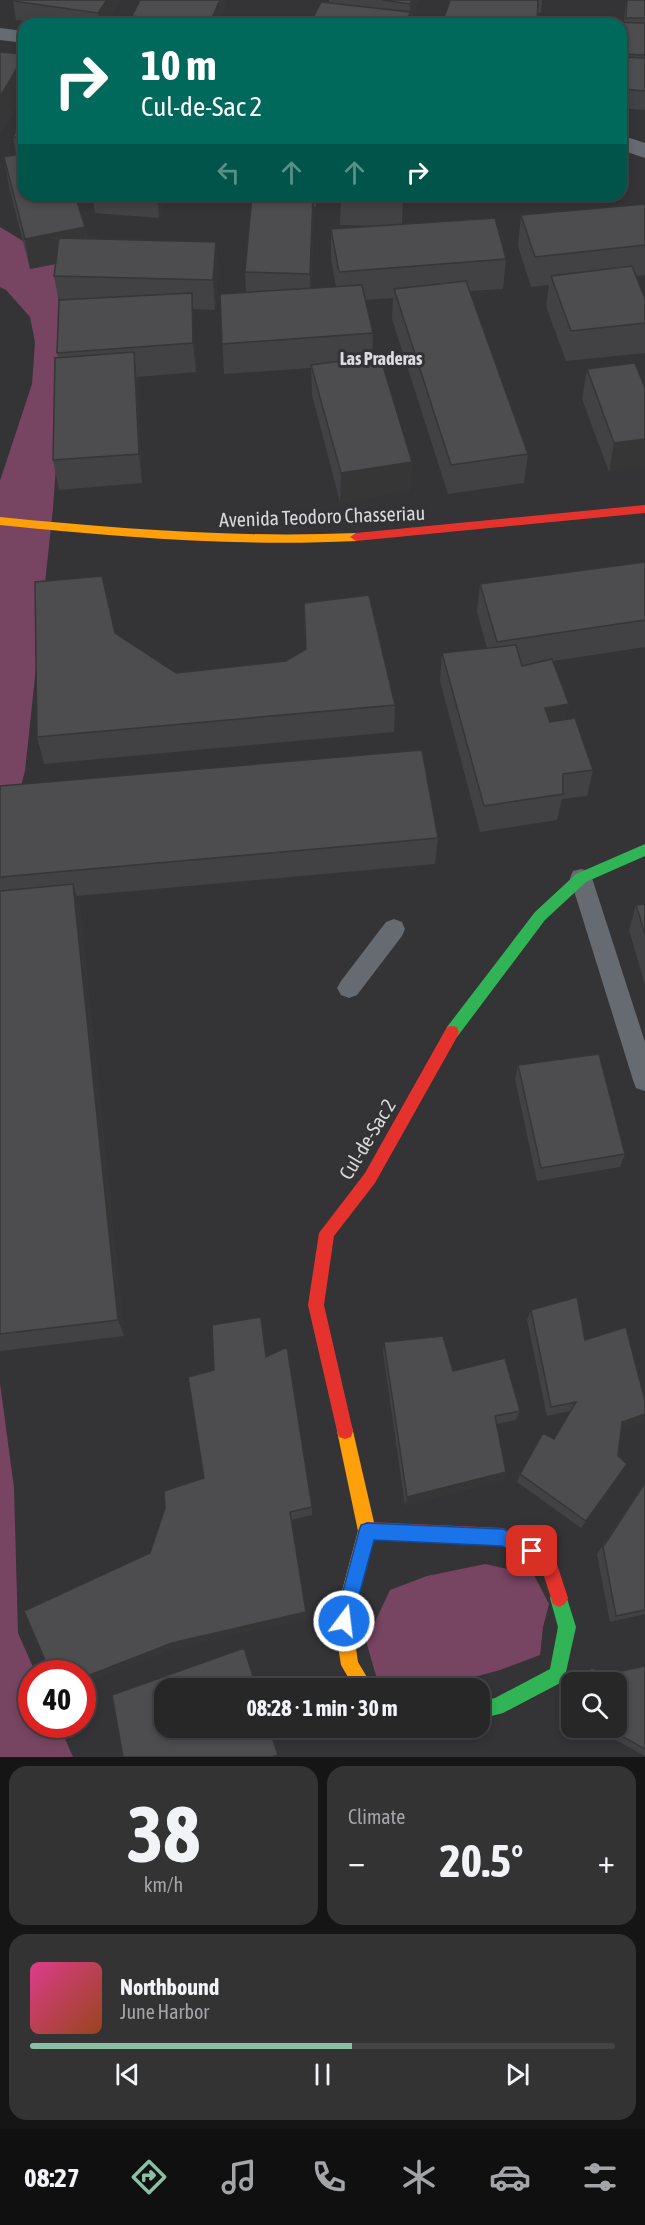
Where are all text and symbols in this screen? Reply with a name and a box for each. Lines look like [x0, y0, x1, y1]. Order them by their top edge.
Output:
text: 10 m [141, 41, 216, 89]
icon: right [42, 42, 120, 120]
text: Cul-de-Sac 2 [141, 91, 262, 122]
icon: left [212, 156, 245, 189]
icon: ahead [275, 156, 308, 189]
icon: ahead [338, 156, 371, 189]
icon: right [401, 156, 434, 189]
district label: Las Praderas [340, 348, 423, 369]
street label: Avenida Teodoro Chasseriau [219, 501, 425, 531]
street label: Cul-de-Sac 2 [334, 1095, 400, 1183]
pin [506, 1525, 557, 1576]
icon: arrive [515, 1534, 548, 1567]
position arrow [312, 1589, 376, 1653]
speed limit sign: 40 [18, 1660, 96, 1738]
map controls [561, 1672, 627, 1738]
button: search [561, 1672, 627, 1738]
text: 08:28 · 1 min · 30 m [246, 1695, 398, 1721]
text: 38 [127, 1789, 200, 1879]
text: Climate [348, 1805, 405, 1828]
text: 20.5° [440, 1835, 523, 1887]
text: − [348, 1842, 365, 1880]
text: + [598, 1842, 615, 1880]
text: km/h [144, 1873, 183, 1896]
text: Northbound [120, 1974, 219, 2000]
text: June Harbor [120, 2000, 209, 2023]
icon: previous [111, 2058, 144, 2091]
icon: pause [306, 2058, 339, 2091]
icon: next [501, 2058, 534, 2091]
icon: directions [128, 2156, 170, 2198]
icon: music [218, 2156, 260, 2198]
icon: phone [308, 2156, 350, 2198]
icon: climate [398, 2156, 440, 2198]
icon: car [489, 2156, 531, 2198]
icon: filters [579, 2156, 621, 2198]
text: 08:27 [24, 2162, 80, 2193]

